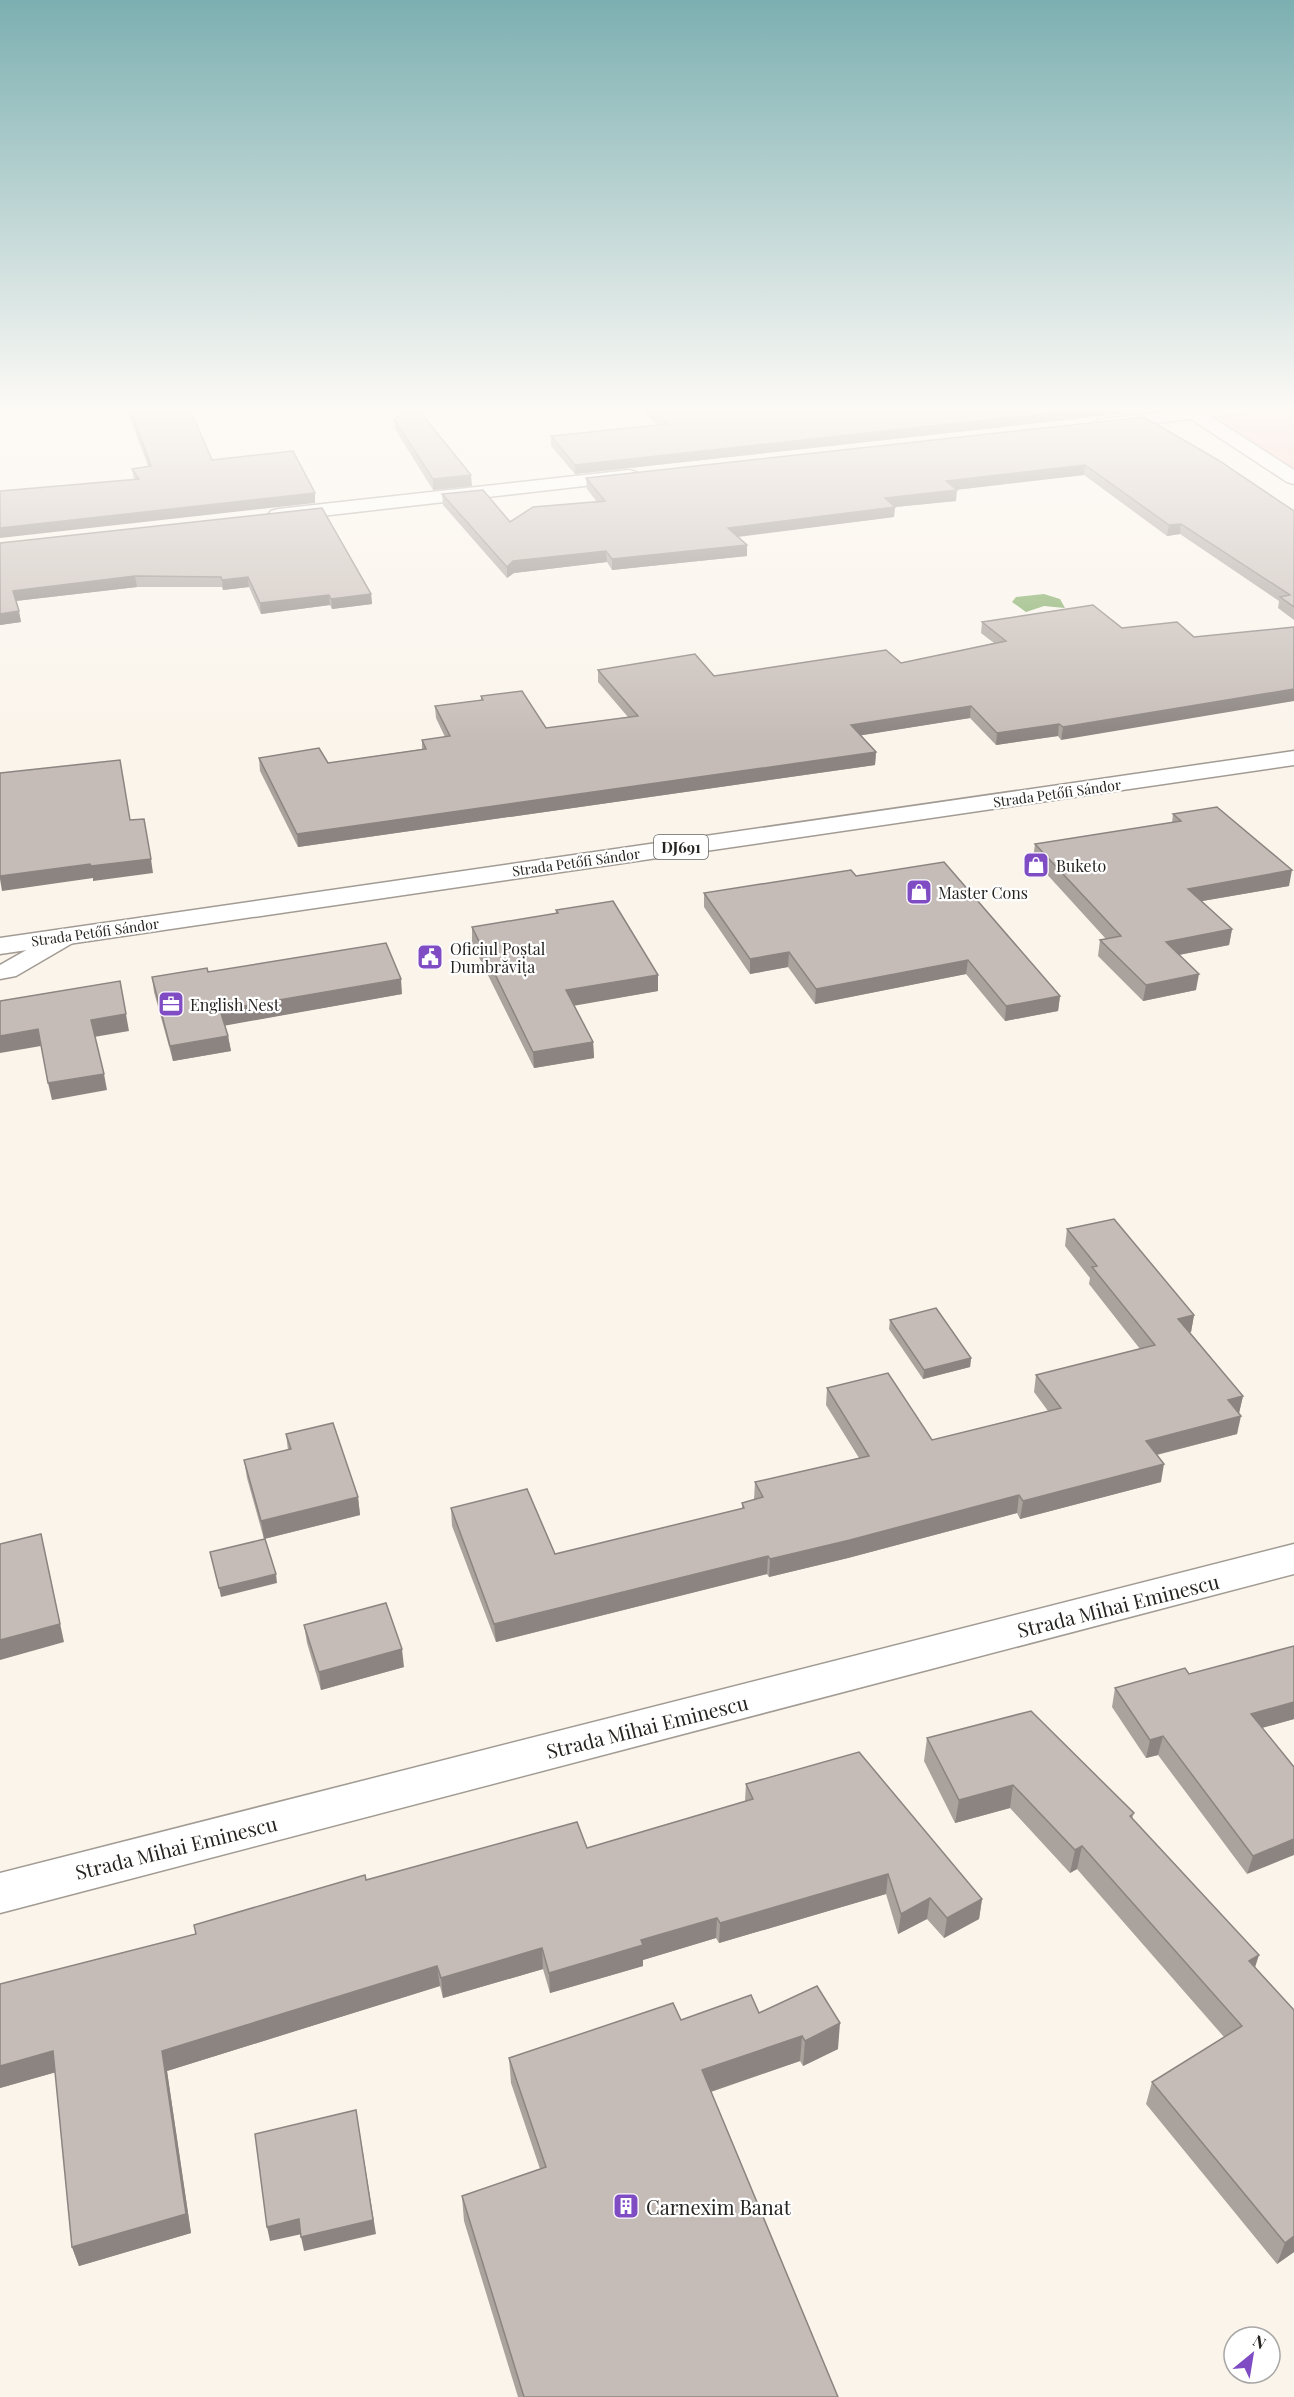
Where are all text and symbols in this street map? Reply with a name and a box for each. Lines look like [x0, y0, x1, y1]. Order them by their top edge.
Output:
street label: Strada Petőfi Sándor [992, 775, 1123, 811]
road number: DJ691 [654, 835, 708, 859]
street label: Strada Petőfi Sándor [511, 844, 642, 880]
shop icon: Buketo [1021, 850, 1051, 880]
place label: Buketo [1056, 855, 1106, 876]
shop icon: Master Cons [904, 877, 934, 907]
place label: Master Cons [938, 882, 1028, 903]
street label: Strada Petőfi Sándor [30, 914, 161, 950]
place label: Oficiul Poștal Dumbrăvița [450, 938, 546, 978]
public building icon: Oficiul Poștal Dumbrăvița [415, 942, 445, 972]
office icon: English Nest [156, 989, 186, 1019]
place label: English Nest [190, 994, 280, 1015]
street label: Strada Mihai Eminescu [1014, 1567, 1222, 1643]
street label: Strada Mihai Eminescu [543, 1688, 751, 1764]
street label: Strada Mihai Eminescu [72, 1809, 280, 1885]
building icon: Carnexim Banat [611, 2191, 641, 2221]
place label: Carnexim Banat [646, 2193, 792, 2220]
north arrow [1222, 2325, 1282, 2385]
text: N [1249, 2330, 1270, 2354]

